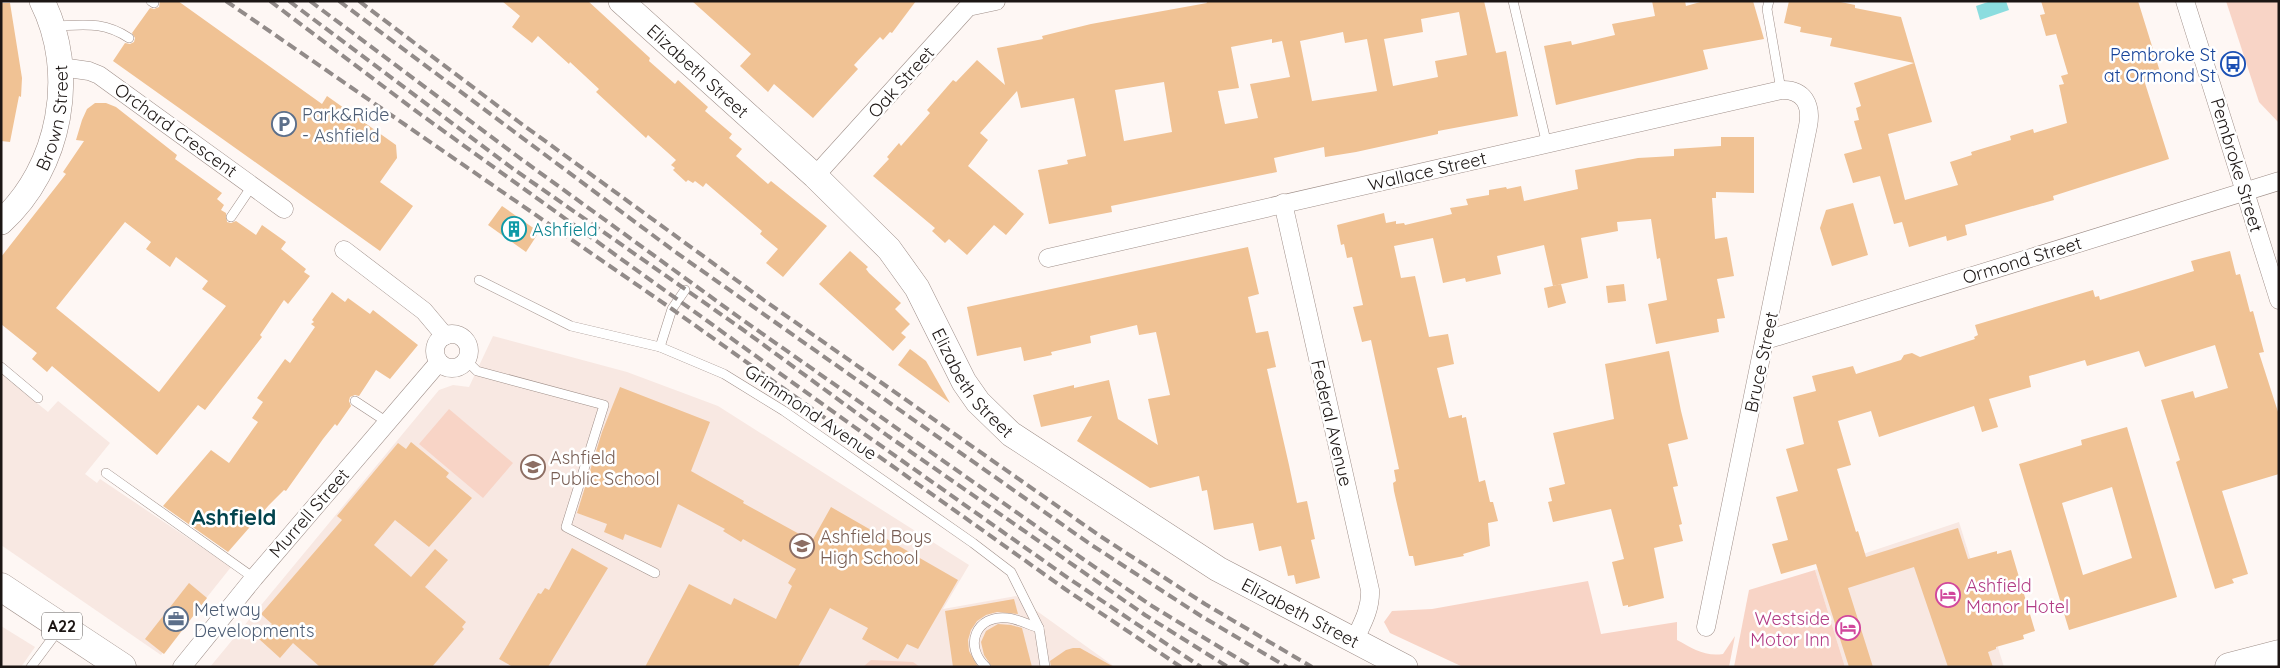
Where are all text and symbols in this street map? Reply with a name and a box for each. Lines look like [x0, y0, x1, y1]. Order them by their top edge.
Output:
street label: Elizabeth Street [642, 19, 754, 123]
street label: Oak Street [863, 41, 939, 123]
place label: Pembroke St at Ormond St [2104, 43, 2216, 87]
bus stop icon: Pembroke St at Ormond St [2220, 51, 2246, 77]
street label: Brown Street [30, 64, 72, 174]
street label: Orchard Crescent [110, 78, 242, 182]
street label: Pembroke Street [2206, 95, 2268, 235]
place label: Park&Ride - Ashfield [302, 103, 389, 147]
parking icon: Park&Ride - Ashfield [271, 111, 297, 137]
street label: Wallace Street [1365, 146, 1489, 196]
building icon: Ashfield [501, 216, 527, 242]
place label: Ashfield [532, 218, 598, 241]
street label: Ormond Street [1960, 231, 2084, 289]
street label: Bruce Street [1739, 309, 1783, 415]
street label: Elizabeth Street [927, 324, 1019, 442]
street label: Federal Avenue [1306, 357, 1358, 489]
street label: Grimmond Avenue [740, 359, 882, 465]
place label: Ashfield Public School [550, 446, 660, 490]
school or university icon: Ashfield Public School [520, 454, 546, 480]
street label: Murrell Street [264, 464, 354, 562]
district label: Ashfield [192, 503, 276, 531]
place label: Ashfield Boys High School [820, 525, 932, 569]
school or university icon: Ashfield Boys High School [789, 533, 815, 559]
street label: Elizabeth Street [1238, 572, 1363, 652]
place label: Ashfield Manor Hotel [1966, 574, 2069, 618]
hotel icon: Ashfield Manor Hotel [1935, 582, 1961, 608]
place label: Metway Developments [194, 598, 314, 642]
office icon: Metway Developments [163, 606, 189, 632]
place label: Westside Motor Inn [1750, 607, 1830, 651]
road number: A22 [42, 612, 82, 640]
hotel icon: Westside Motor Inn [1835, 615, 1861, 641]

